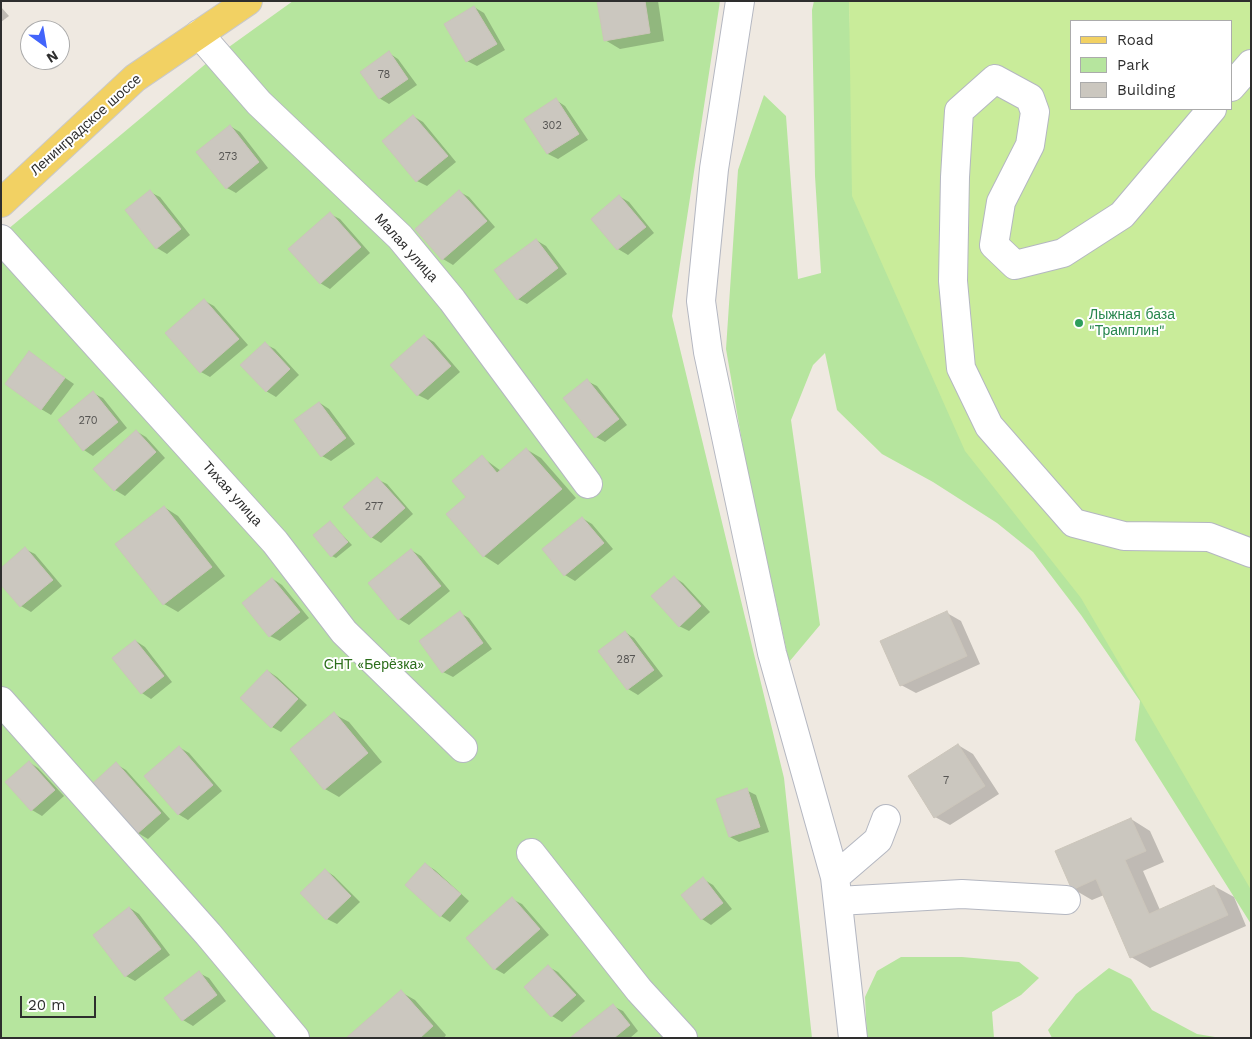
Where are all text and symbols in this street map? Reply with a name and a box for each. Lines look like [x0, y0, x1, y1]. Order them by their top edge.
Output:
north arrow [20, 20, 70, 70]
legend [1070, 20, 1232, 110]
text: Road [1117, 31, 1154, 49]
text: N [44, 47, 61, 66]
text: Park [1117, 56, 1149, 74]
house number: 78 [378, 68, 390, 82]
street label: Ленинградское шоссе [27, 71, 145, 179]
text: Building [1117, 81, 1175, 99]
house number: 302 [542, 119, 562, 133]
house number: 273 [219, 150, 237, 164]
street label: Малая улица [371, 210, 441, 286]
place label: Лыжная база "Трамплин" [1089, 307, 1175, 340]
marker: Лыжная база "Трамплин" [1073, 317, 1085, 329]
house number: 270 [79, 414, 97, 428]
street label: Тихая улица [199, 458, 265, 530]
house number: 277 [365, 500, 383, 514]
house number: 287 [617, 653, 635, 667]
park label: СНТ «Берёзка» [324, 657, 424, 673]
house number: 7 [943, 774, 949, 788]
scale bar [22, 986, 99, 1018]
text: 20 m [28, 996, 66, 1014]

